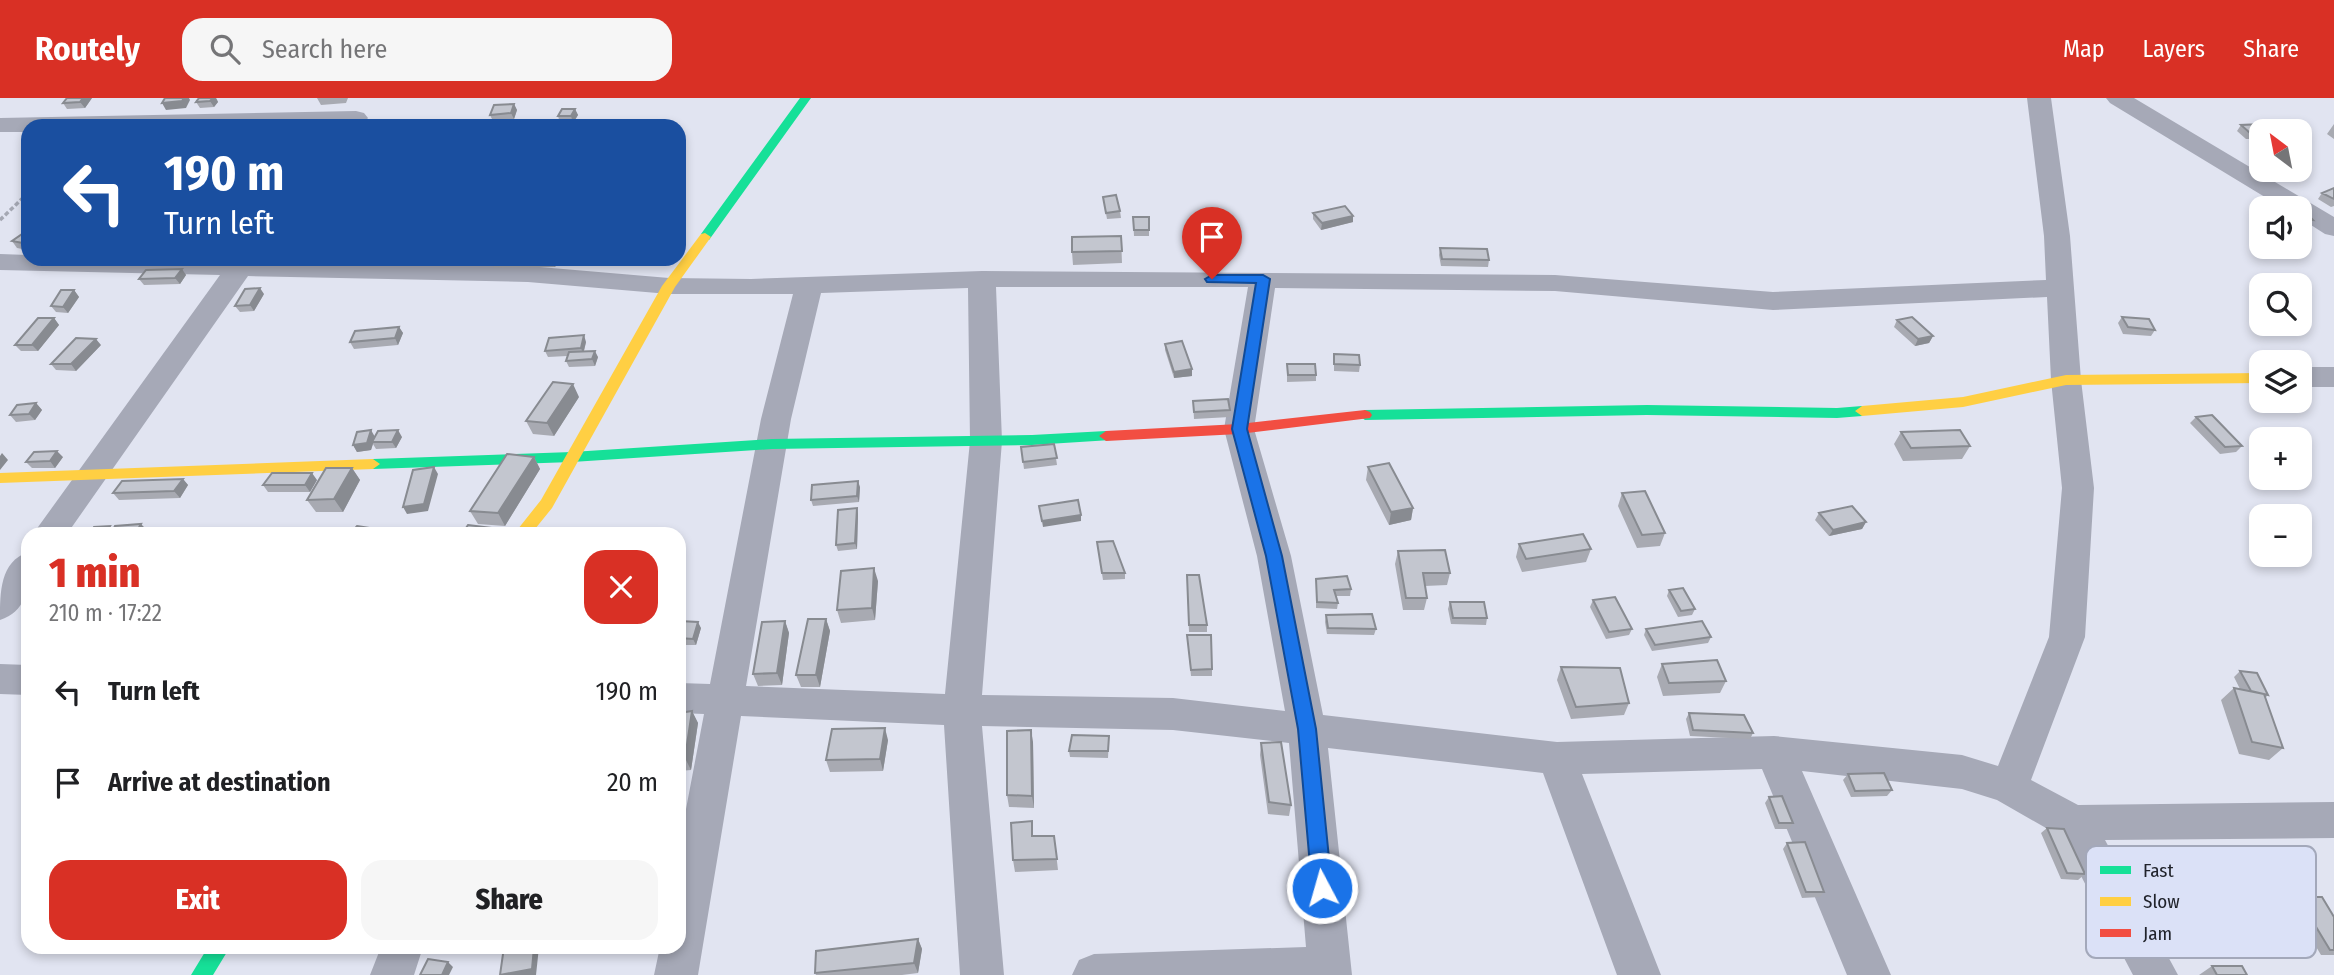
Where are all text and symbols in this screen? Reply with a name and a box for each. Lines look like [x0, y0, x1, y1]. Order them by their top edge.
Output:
search box [182, 18, 672, 81]
text: Routely [35, 29, 140, 69]
icon: search [206, 30, 244, 68]
text: Search here [262, 34, 387, 65]
text: Map [2063, 35, 2105, 63]
text: Layers [2143, 35, 2205, 63]
text: Share [2243, 35, 2299, 63]
north arrow [2249, 119, 2312, 182]
map controls [2249, 119, 2312, 567]
text: 190 m [164, 144, 284, 203]
icon: left [49, 147, 140, 238]
button: sound [2249, 196, 2312, 259]
text: Turn left [164, 204, 274, 242]
pin [1182, 207, 1242, 279]
icon: arrive [1193, 218, 1231, 256]
button: search [2249, 273, 2312, 336]
button: layers [2249, 350, 2312, 413]
button: + [2249, 427, 2312, 490]
button: − [2249, 504, 2312, 567]
text: 1 min [49, 548, 140, 598]
button: close [584, 550, 658, 624]
text: 210 m · 17:22 [49, 599, 162, 627]
icon: left [49, 673, 87, 711]
text: Turn left [108, 676, 200, 707]
text: 190 m [596, 676, 658, 707]
icon: arrive [49, 764, 87, 802]
text: Arrive at destination [108, 767, 331, 798]
text: 20 m [607, 767, 658, 798]
legend [2086, 846, 2316, 958]
position arrow [1285, 851, 1359, 925]
text: Fast [2143, 859, 2174, 882]
button: Exit [49, 860, 347, 940]
button: Share [361, 860, 658, 940]
text: Slow [2143, 890, 2180, 913]
text: Jam [2143, 922, 2172, 945]

